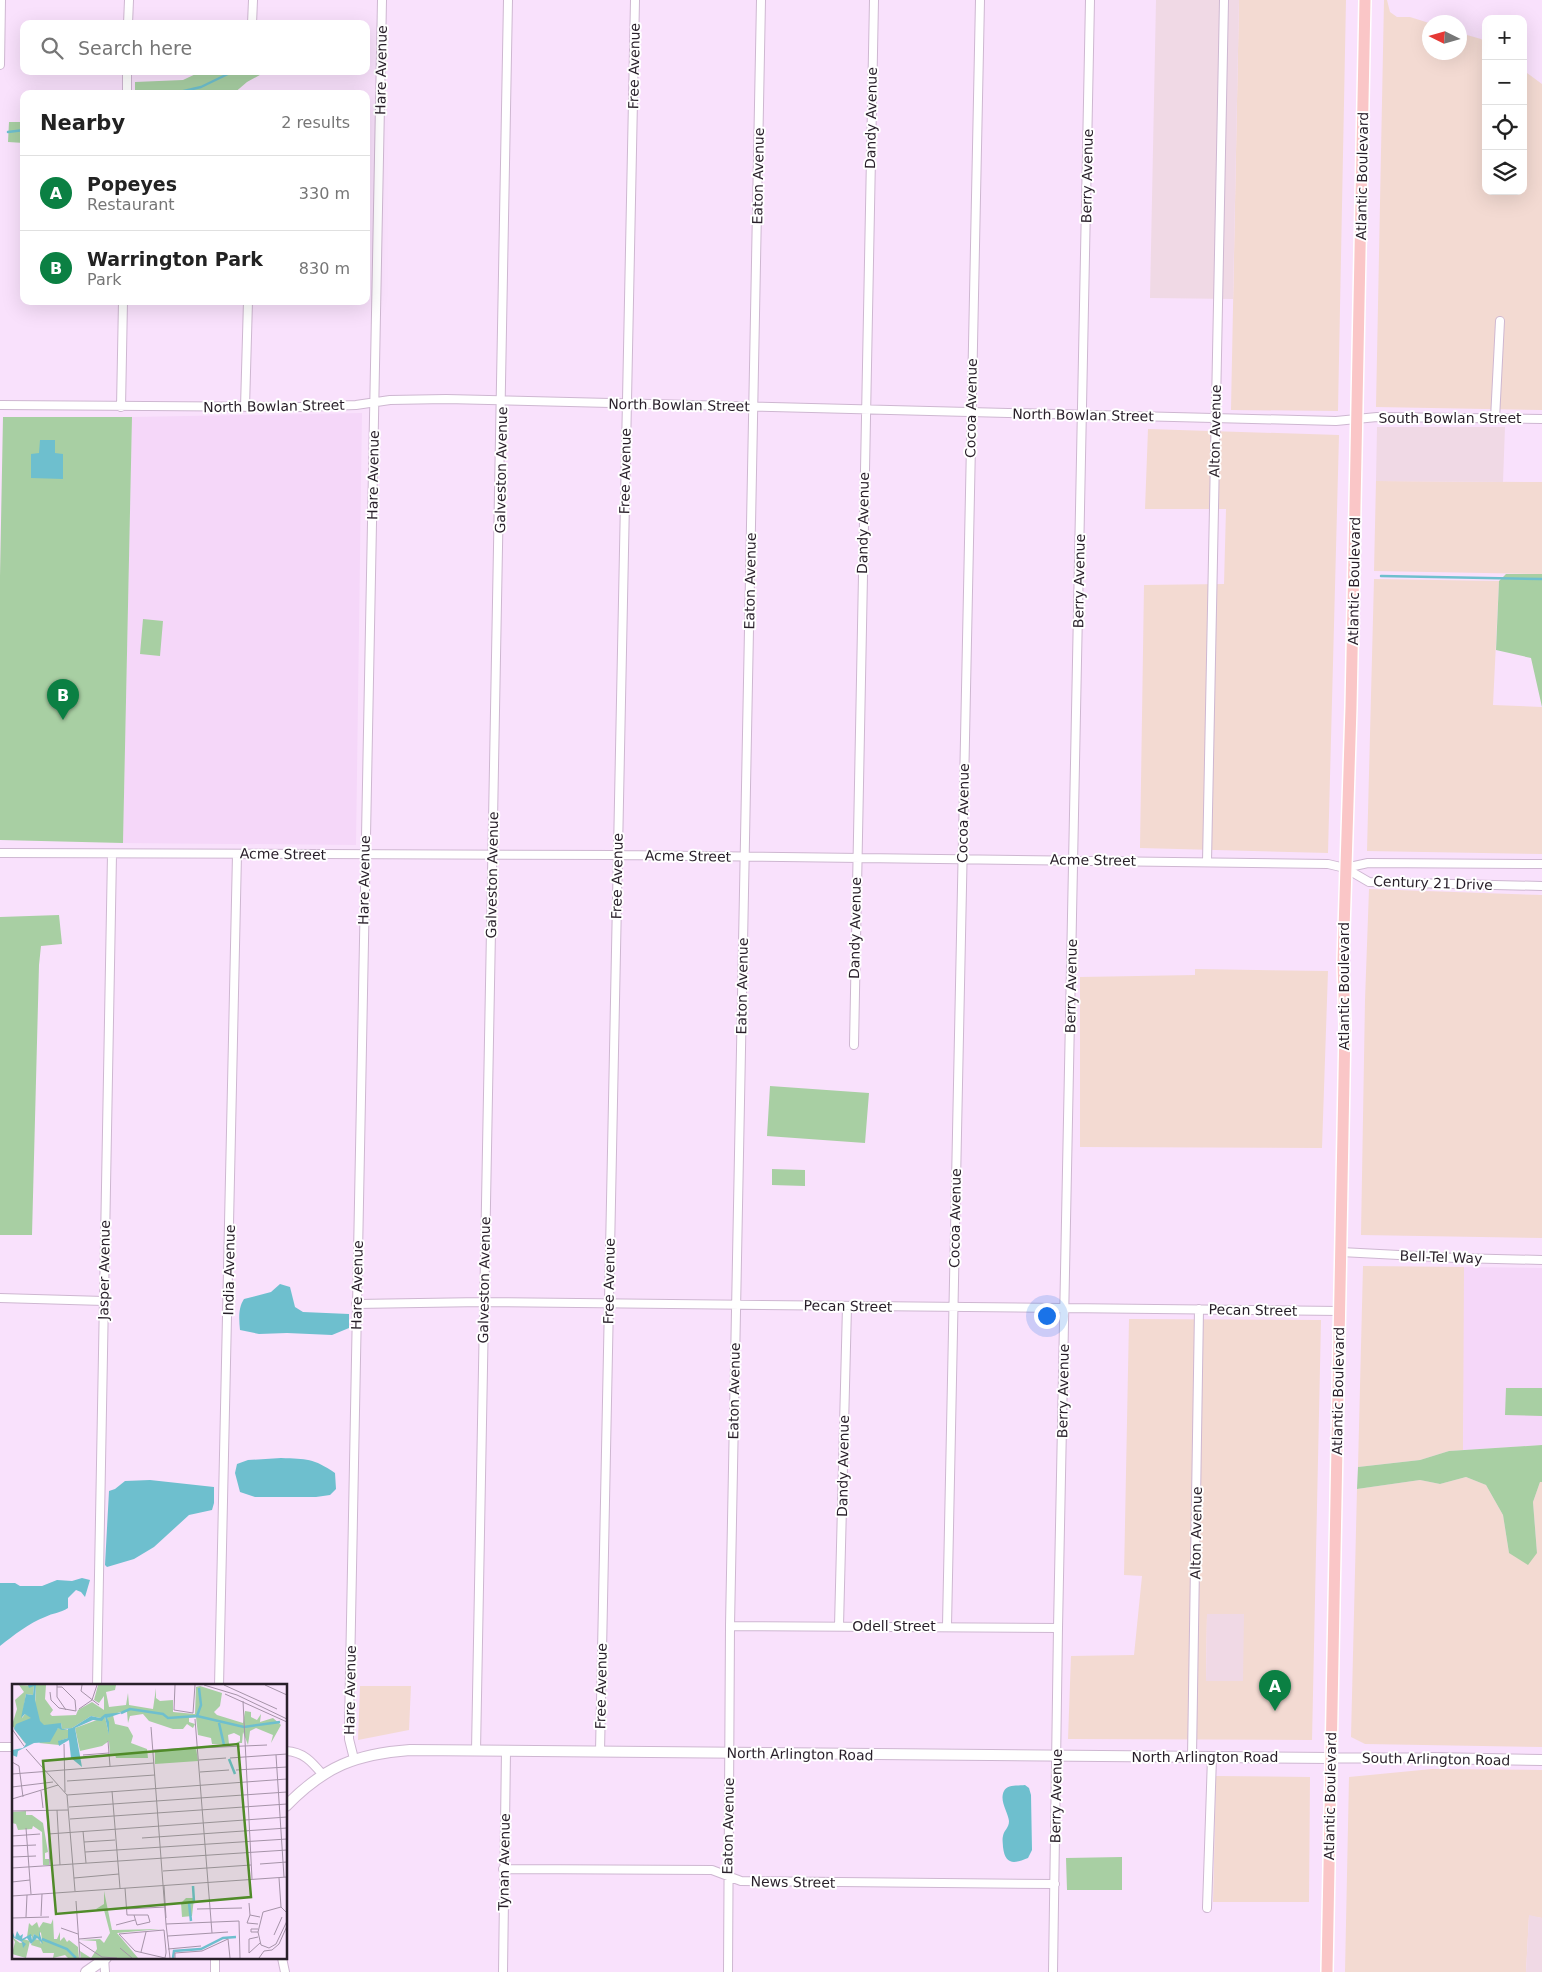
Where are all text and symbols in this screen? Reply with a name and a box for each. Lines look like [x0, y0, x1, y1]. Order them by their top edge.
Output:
north arrow [1422, 15, 1467, 60]
map controls [1482, 15, 1527, 195]
button: + [1482, 15, 1527, 60]
search box [20, 20, 370, 75]
street label: Free Avenue [625, 23, 643, 109]
street label: Hare Avenue [372, 25, 390, 115]
icon: search [38, 34, 66, 62]
text: Search here [78, 37, 192, 59]
button: − [1482, 60, 1527, 105]
street label: Dandy Avenue [862, 67, 880, 169]
button: locate [1482, 105, 1527, 150]
text: Nearby [40, 111, 125, 135]
street label: Atlantic Boulevard [1353, 112, 1371, 240]
text: 2 results [281, 113, 350, 132]
street label: Eaton Avenue [749, 127, 767, 225]
street label: Berry Avenue [1078, 129, 1096, 223]
button: layers [1482, 150, 1527, 195]
text: Popeyes [87, 173, 177, 195]
text: A [50, 184, 62, 203]
text: 330 m [299, 184, 350, 203]
text: Restaurant [87, 195, 175, 214]
text: Warrington Park [87, 248, 263, 270]
text: B [50, 259, 62, 278]
text: 830 m [299, 259, 350, 278]
text: Park [87, 270, 122, 289]
street label: Cocoa Avenue [962, 358, 980, 458]
street label: Alton Avenue [1206, 384, 1224, 478]
street label: North Bowlan Street [608, 396, 750, 414]
street label: North Bowlan Street [203, 397, 345, 415]
street label: Galveston Avenue [492, 406, 510, 534]
street label: North Bowlan Street [1012, 406, 1154, 424]
street label: South Bowlan Street [1378, 410, 1522, 426]
street label: Free Avenue [616, 428, 634, 514]
street label: Hare Avenue [364, 430, 382, 520]
street label: Dandy Avenue [854, 472, 872, 574]
street label: Atlantic Boulevard [1345, 517, 1363, 645]
street label: Eaton Avenue [741, 532, 759, 630]
street label: Berry Avenue [1070, 534, 1088, 628]
pin: B [47, 679, 79, 720]
street label: Cocoa Avenue [954, 763, 972, 863]
street label: Galveston Avenue [483, 811, 501, 939]
street label: Free Avenue [608, 833, 626, 919]
street label: Hare Avenue [355, 835, 373, 925]
street label: Acme Street [240, 845, 327, 863]
street label: Acme Street [645, 847, 732, 865]
street label: Acme Street [1050, 851, 1137, 869]
street label: Century 21 Drive [1373, 873, 1493, 893]
street label: Dandy Avenue [846, 877, 864, 979]
street label: Atlantic Boulevard [1336, 922, 1352, 1050]
street label: Eaton Avenue [733, 937, 751, 1035]
street label: Berry Avenue [1062, 939, 1080, 1033]
street label: Cocoa Avenue [946, 1168, 964, 1268]
street label: Galveston Avenue [475, 1216, 493, 1344]
street label: Jasper Avenue [95, 1220, 113, 1321]
street label: India Avenue [220, 1224, 238, 1316]
street label: Free Avenue [600, 1238, 618, 1324]
street label: Hare Avenue [348, 1240, 366, 1330]
street label: Bell-Tel Way [1399, 1248, 1483, 1266]
street label: Pecan Street [804, 1297, 893, 1315]
street label: Pecan Street [1209, 1301, 1298, 1319]
your location [1034, 1303, 1060, 1329]
street label: Atlantic Boulevard [1329, 1327, 1347, 1455]
street label: Eaton Avenue [725, 1342, 743, 1440]
street label: Berry Avenue [1054, 1344, 1072, 1438]
street label: Dandy Avenue [834, 1415, 852, 1517]
street label: Alton Avenue [1187, 1486, 1205, 1580]
street label: Odell Street [852, 1618, 936, 1634]
street label: Free Avenue [592, 1643, 610, 1729]
street label: Hare Avenue [341, 1645, 359, 1735]
pin: A [1259, 1670, 1291, 1711]
inset map [12, 1684, 288, 1960]
street label: Atlantic Boulevard [1321, 1732, 1339, 1860]
street label: North Arlington Road [726, 1745, 874, 1763]
street label: Berry Avenue [1047, 1749, 1065, 1843]
street label: North Arlington Road [1132, 1749, 1279, 1765]
street label: South Arlington Road [1362, 1750, 1510, 1768]
street label: Eaton Avenue [719, 1777, 737, 1875]
street label: Tynan Avenue [495, 1813, 513, 1912]
street label: News Street [750, 1873, 836, 1891]

